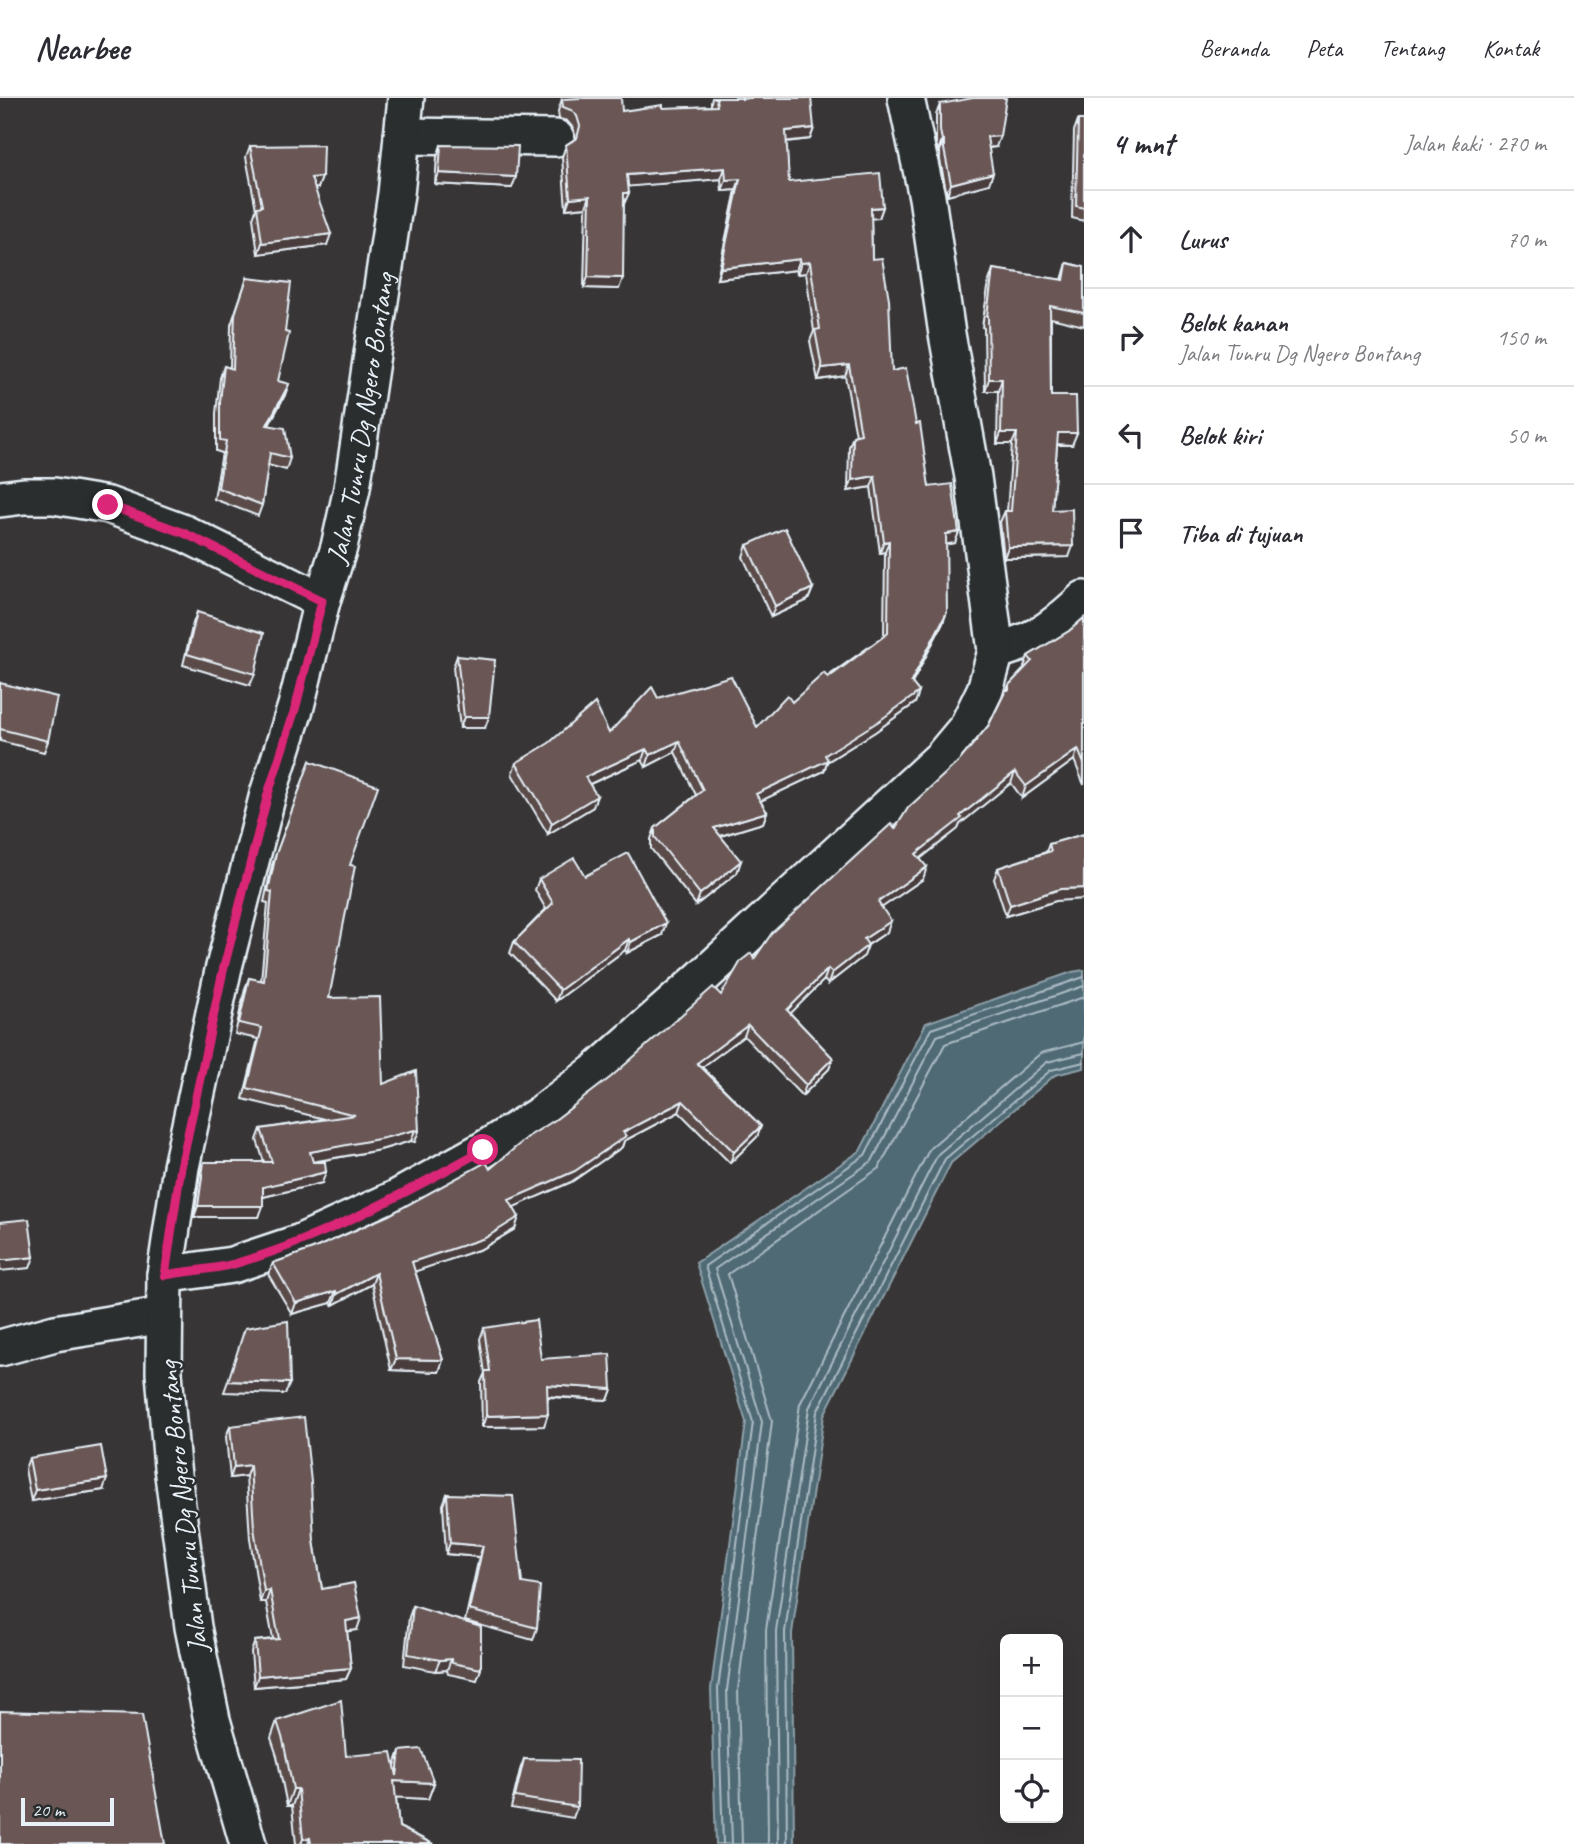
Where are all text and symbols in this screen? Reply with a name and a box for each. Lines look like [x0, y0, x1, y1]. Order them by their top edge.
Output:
text: Nearbee [35, 27, 129, 69]
text: Beranda [1200, 33, 1268, 63]
text: Peta [1306, 33, 1342, 63]
text: Tentang [1380, 33, 1445, 63]
text: Kontak [1483, 33, 1539, 63]
text: 4 mnt [1112, 125, 1174, 163]
text: Jalan kaki · 270 m [1404, 129, 1546, 158]
icon: ahead [1112, 220, 1150, 258]
text: Lurus [1179, 223, 1227, 256]
text: 70 m [1507, 225, 1546, 254]
street label: Jalan Tunru Dg Ngero Bontang [317, 269, 402, 569]
text: Belok kanan [1179, 306, 1288, 339]
icon: right [1112, 318, 1150, 356]
text: 150 m [1497, 323, 1546, 352]
text: Jalan Tunru Dg Ngero Bontang [1179, 339, 1420, 368]
icon: left [1112, 416, 1150, 454]
text: Belok kiri [1179, 419, 1261, 452]
text: 50 m [1507, 421, 1546, 450]
route end [92, 489, 123, 520]
icon: arrive [1112, 514, 1150, 552]
text: Tiba di tujuan [1179, 517, 1303, 550]
route start [467, 1134, 498, 1165]
street label: Jalan Tunru Dg Ngero Bontang [150, 1357, 215, 1656]
map controls [1000, 1634, 1063, 1823]
button: + [1000, 1634, 1063, 1697]
button: − [1000, 1697, 1063, 1760]
button: locate [1000, 1760, 1063, 1823]
scale bar [21, 1795, 114, 1827]
text: 20 m [32, 1798, 64, 1822]

